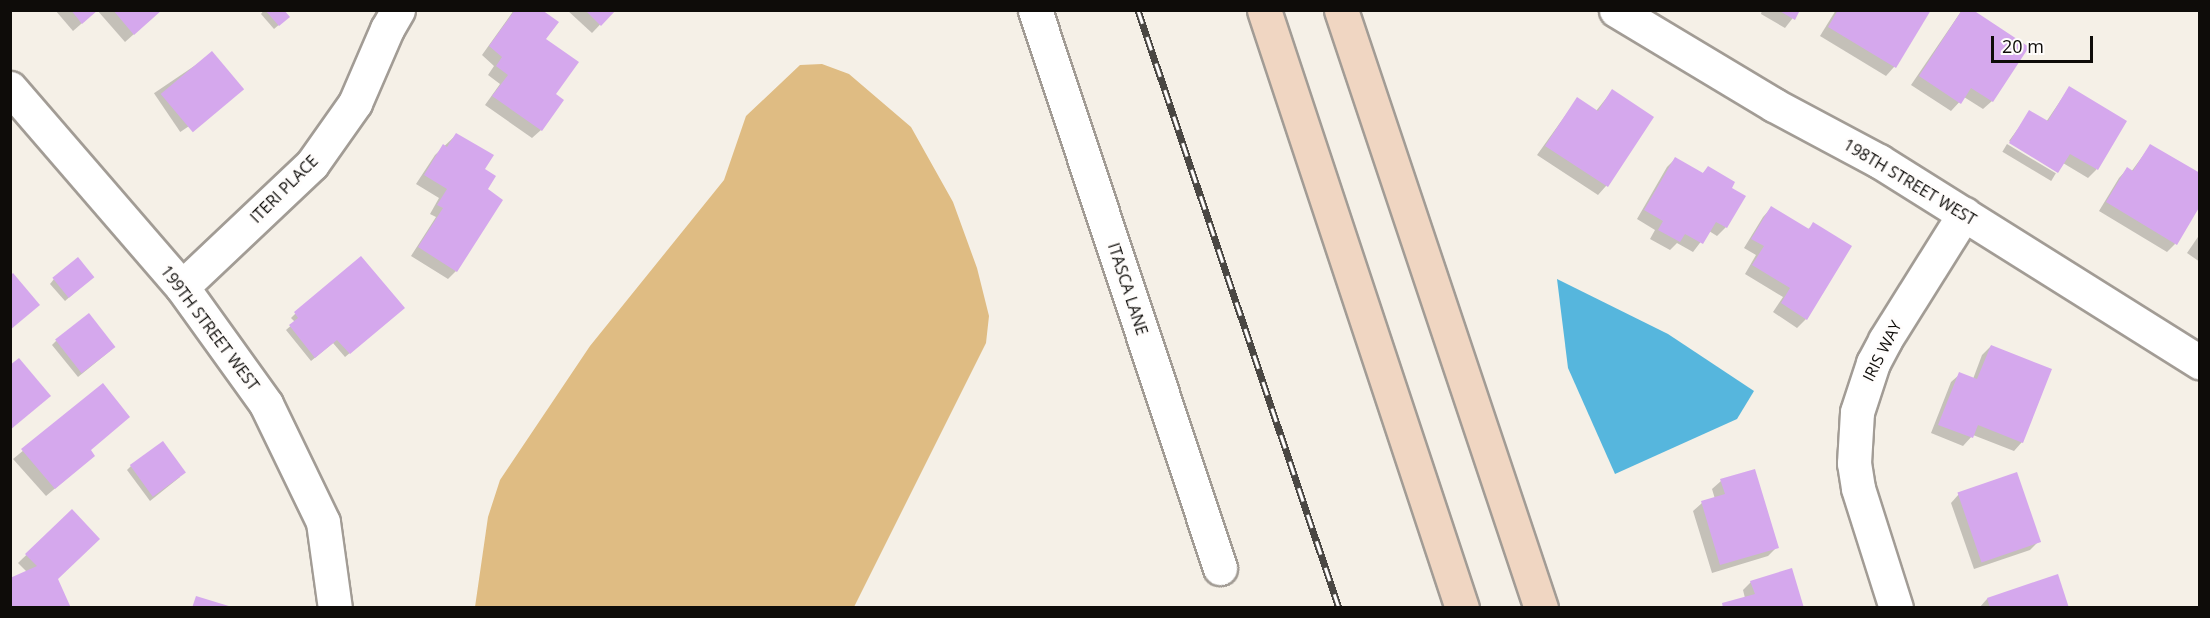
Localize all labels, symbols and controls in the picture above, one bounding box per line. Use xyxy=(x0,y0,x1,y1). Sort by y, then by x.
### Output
scale bar xyxy=(1994,24,2096,62)
text: 20 m xyxy=(2002,34,2044,58)
street label: 198TH STREET WEST xyxy=(1840,135,1980,229)
street label: ITERI PLACE xyxy=(246,151,322,227)
street label: ITASCA LANE xyxy=(1104,240,1152,338)
street label: 199TH STREET WEST xyxy=(157,262,263,394)
street label: IRIS WAY xyxy=(1859,317,1905,385)

